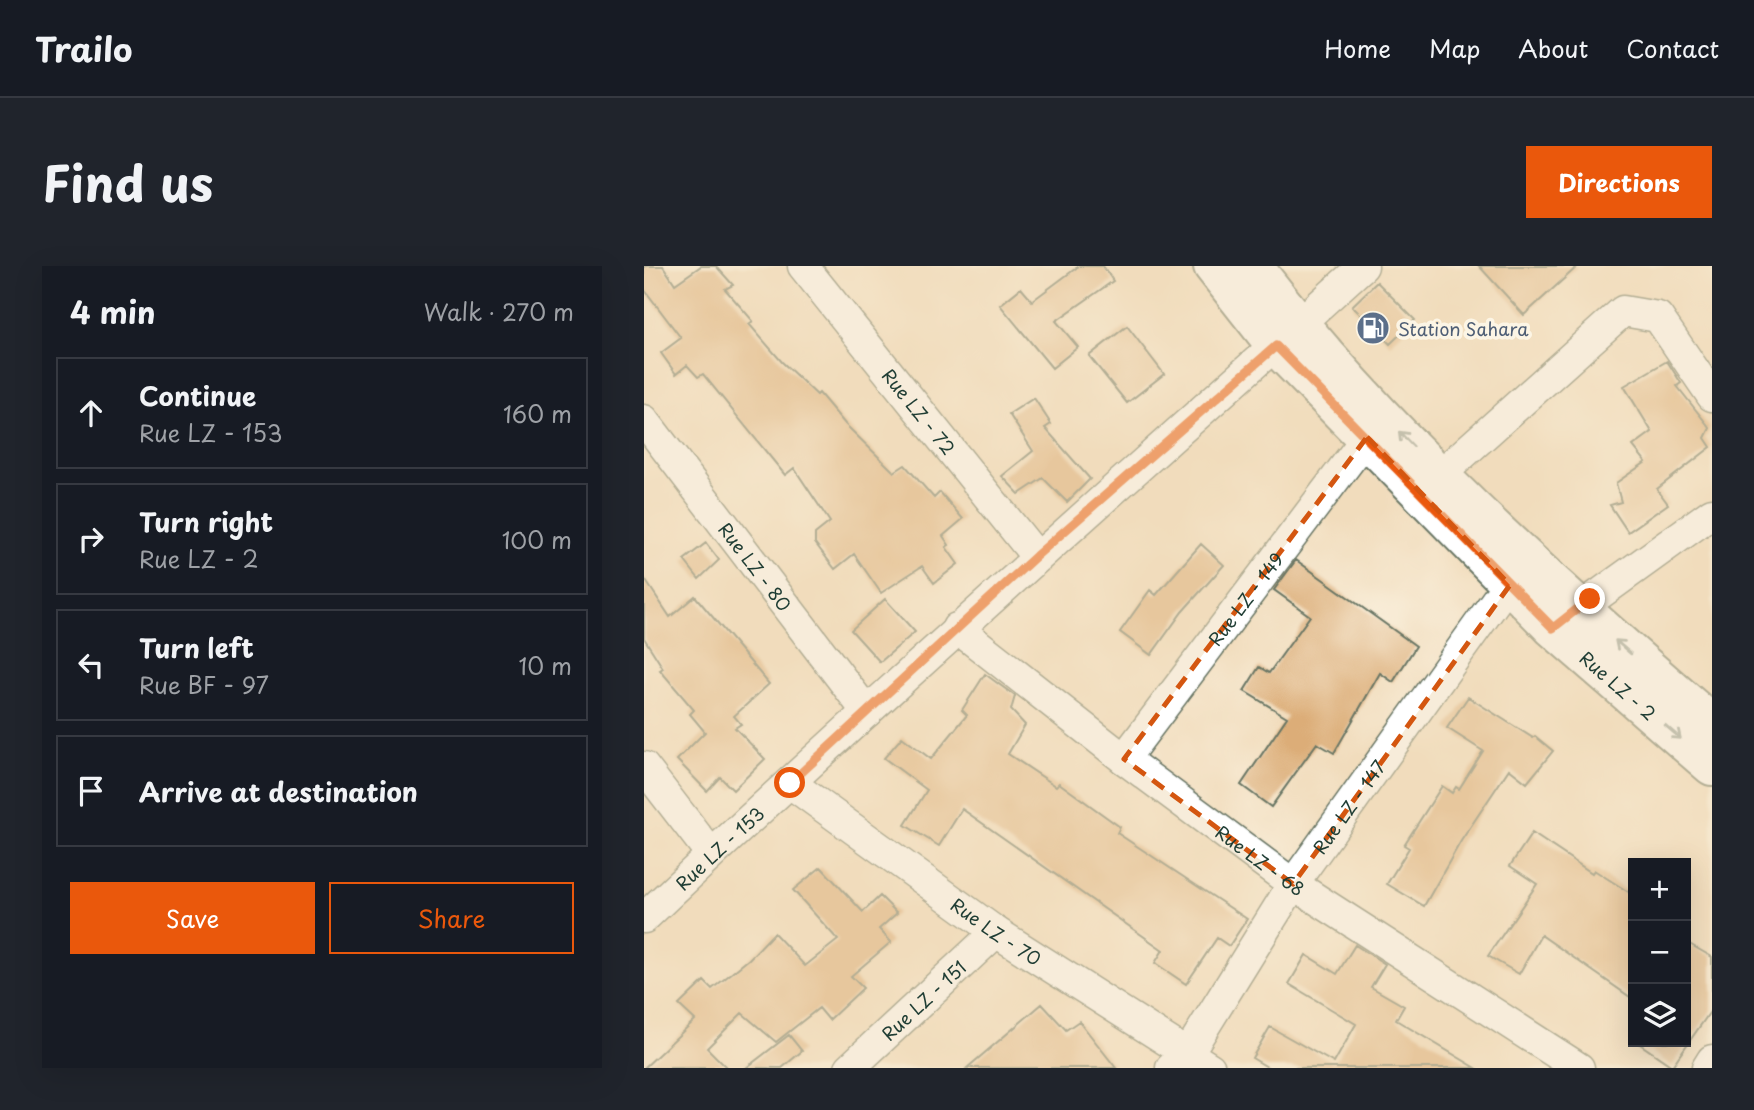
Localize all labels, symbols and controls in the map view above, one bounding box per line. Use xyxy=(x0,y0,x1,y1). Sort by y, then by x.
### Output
text: Trailo xyxy=(35,23,132,73)
text: Home xyxy=(1324,30,1391,66)
text: Map xyxy=(1429,30,1480,66)
text: About xyxy=(1518,30,1588,66)
text: Contact xyxy=(1626,30,1719,66)
text: Find us xyxy=(42,145,213,219)
button: Directions xyxy=(1526,146,1712,218)
text: 4 min xyxy=(70,289,156,334)
text: Walk · 270 m xyxy=(424,294,574,329)
fuel station icon: Station Sahara xyxy=(1354,309,1392,347)
place label: Station Sahara xyxy=(1398,315,1529,342)
street label: Rue LZ - 72 xyxy=(877,362,962,460)
text: Continue xyxy=(139,376,256,415)
icon: ahead xyxy=(72,394,110,432)
text: 160 m xyxy=(503,396,572,431)
text: Rue LZ - 153 xyxy=(139,415,282,450)
one-way arrow xyxy=(1398,430,1415,447)
text: Turn right xyxy=(139,502,273,541)
street label: Rue LZ - 80 xyxy=(713,516,798,616)
icon: right xyxy=(72,520,110,558)
text: 100 m xyxy=(502,522,572,557)
text: Rue LZ - 2 xyxy=(139,541,259,576)
street label: Rue LZ - 149 xyxy=(1201,546,1289,651)
route end xyxy=(1574,583,1605,614)
text: Turn left xyxy=(139,628,254,667)
one-way arrow xyxy=(1615,639,1633,655)
street label: Rue LZ - 2 xyxy=(1574,644,1663,726)
icon: left xyxy=(72,646,110,684)
text: 10 m xyxy=(518,648,572,683)
text: Rue BF - 97 xyxy=(139,667,269,702)
one-way arrow xyxy=(1663,724,1681,740)
street label: Rue LZ - 147 xyxy=(1306,754,1391,859)
route start xyxy=(774,767,805,798)
icon: arrive xyxy=(72,772,110,810)
text: Arrive at destination xyxy=(139,772,418,811)
street label: Rue LZ - 153 xyxy=(669,799,769,896)
street label: Rue LZ - 68 xyxy=(1210,818,1310,902)
map controls xyxy=(1628,858,1691,1047)
button: + xyxy=(1628,858,1691,921)
button: Save xyxy=(70,882,315,954)
button: Share xyxy=(329,882,574,954)
street label: Rue LZ - 70 xyxy=(946,890,1047,971)
button: − xyxy=(1628,921,1691,984)
street label: Rue LZ - 151 xyxy=(875,954,971,1046)
button: layers xyxy=(1628,984,1691,1047)

